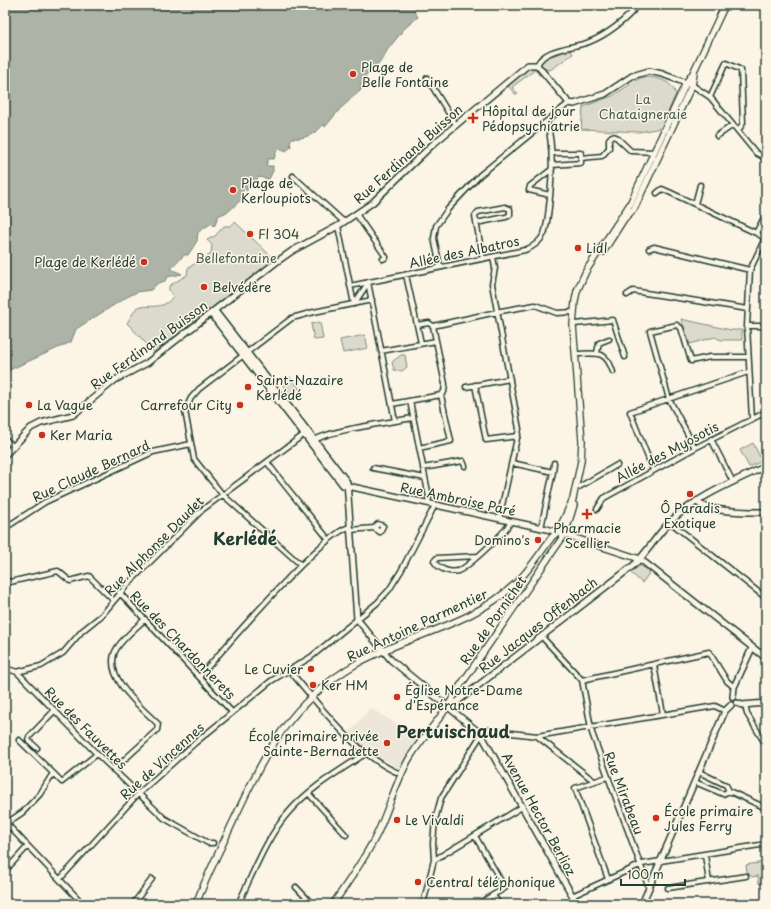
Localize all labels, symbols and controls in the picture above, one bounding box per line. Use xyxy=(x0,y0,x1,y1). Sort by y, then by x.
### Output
place label: Plage de Belle Fontaine xyxy=(361,57,449,91)
marker: Plage de Belle Fontaine xyxy=(348,69,358,79)
park label: La Chataigneraie xyxy=(599,89,687,123)
street label: Rue Ferdinand Buisson xyxy=(349,100,466,208)
place label: Hôpital de jour Pédopsychiatrie xyxy=(482,101,580,135)
marker: Hôpital de jour Pédopsychiatrie xyxy=(467,112,479,124)
place label: Plage de Kerloupiots xyxy=(241,173,311,207)
marker: Plage de Kerloupiots xyxy=(228,185,238,195)
place label: Fl 304 xyxy=(258,224,300,243)
marker: Fl 304 xyxy=(245,229,255,239)
street label: Allée des Albatros xyxy=(407,231,521,272)
place label: Lidl xyxy=(586,238,607,257)
marker: Lidl xyxy=(573,243,583,253)
park label: Bellefontaine xyxy=(195,248,277,267)
place label: Plage de Kerlédé xyxy=(34,252,136,271)
marker: Plage de Kerlédé xyxy=(139,257,149,267)
place label: Belvédère xyxy=(212,277,271,296)
marker: Belvédère xyxy=(199,282,209,292)
street label: Rue Ferdinand Buisson xyxy=(86,296,211,394)
place label: Saint-Nazaire Kerlédé xyxy=(256,370,343,404)
marker: Saint-Nazaire Kerlédé xyxy=(243,382,253,392)
place label: La Vague xyxy=(37,395,93,414)
place label: Carrefour City xyxy=(140,395,232,414)
marker: La Vague xyxy=(24,400,34,410)
marker: Carrefour City xyxy=(235,400,245,410)
street label: Allée des Myosotis xyxy=(612,416,722,487)
place label: Ker Maria xyxy=(50,425,113,444)
marker: Ker Maria xyxy=(37,430,47,440)
street label: Rue Claude Bernard xyxy=(29,435,153,506)
street label: Rue Ambroise Paré xyxy=(399,477,518,520)
marker: Ô Paradis Exotique xyxy=(685,489,695,499)
street label: Rue Alphonse Daudet xyxy=(100,492,208,600)
place label: Ô Paradis Exotique xyxy=(660,498,720,532)
marker: Pharmacie Scellier xyxy=(582,509,592,519)
place label: Pharmacie Scellier xyxy=(553,518,621,552)
district label: Kerlédé xyxy=(213,525,277,551)
place label: Domino's xyxy=(474,530,530,549)
marker: Domino's xyxy=(533,535,543,545)
street label: Rue de Pornichet xyxy=(455,571,530,668)
street label: Rue Jacques Offenbach xyxy=(474,572,601,677)
street label: Rue Antoine Parmentier xyxy=(343,584,490,666)
street label: Rue des Chardonnerets xyxy=(126,586,240,703)
place label: Le Cuvier xyxy=(244,659,303,678)
marker: Le Cuvier xyxy=(306,664,316,674)
place label: Ker HM xyxy=(321,675,368,694)
marker: Ker HM xyxy=(308,680,318,690)
place label: Église Notre-Dame d'Espérance xyxy=(405,680,523,714)
street label: Rue des Fauvettes xyxy=(41,682,132,773)
marker: Église Notre-Dame d'Espérance xyxy=(392,692,402,702)
street label: Rue de Vincennes xyxy=(115,718,208,804)
district label: Pertuischaud xyxy=(396,718,510,744)
place label: École primaire privée Sainte-Bernadette xyxy=(248,726,379,760)
marker: École primaire privée Sainte-Bernadette xyxy=(382,738,392,748)
street label: Avenue Hector Berlioz xyxy=(498,749,581,879)
street label: Rue Mirabeau xyxy=(600,749,649,837)
place label: École primaire Jules Ferry xyxy=(664,801,753,835)
place label: Le Vivaldi xyxy=(405,810,464,829)
marker: École primaire Jules Ferry xyxy=(651,813,661,823)
marker: Le Vivaldi xyxy=(392,815,402,825)
scale bar xyxy=(621,861,685,887)
text: 100 m xyxy=(627,865,664,883)
place label: Central téléphonique xyxy=(426,872,555,891)
marker: Central téléphonique xyxy=(413,877,423,887)

